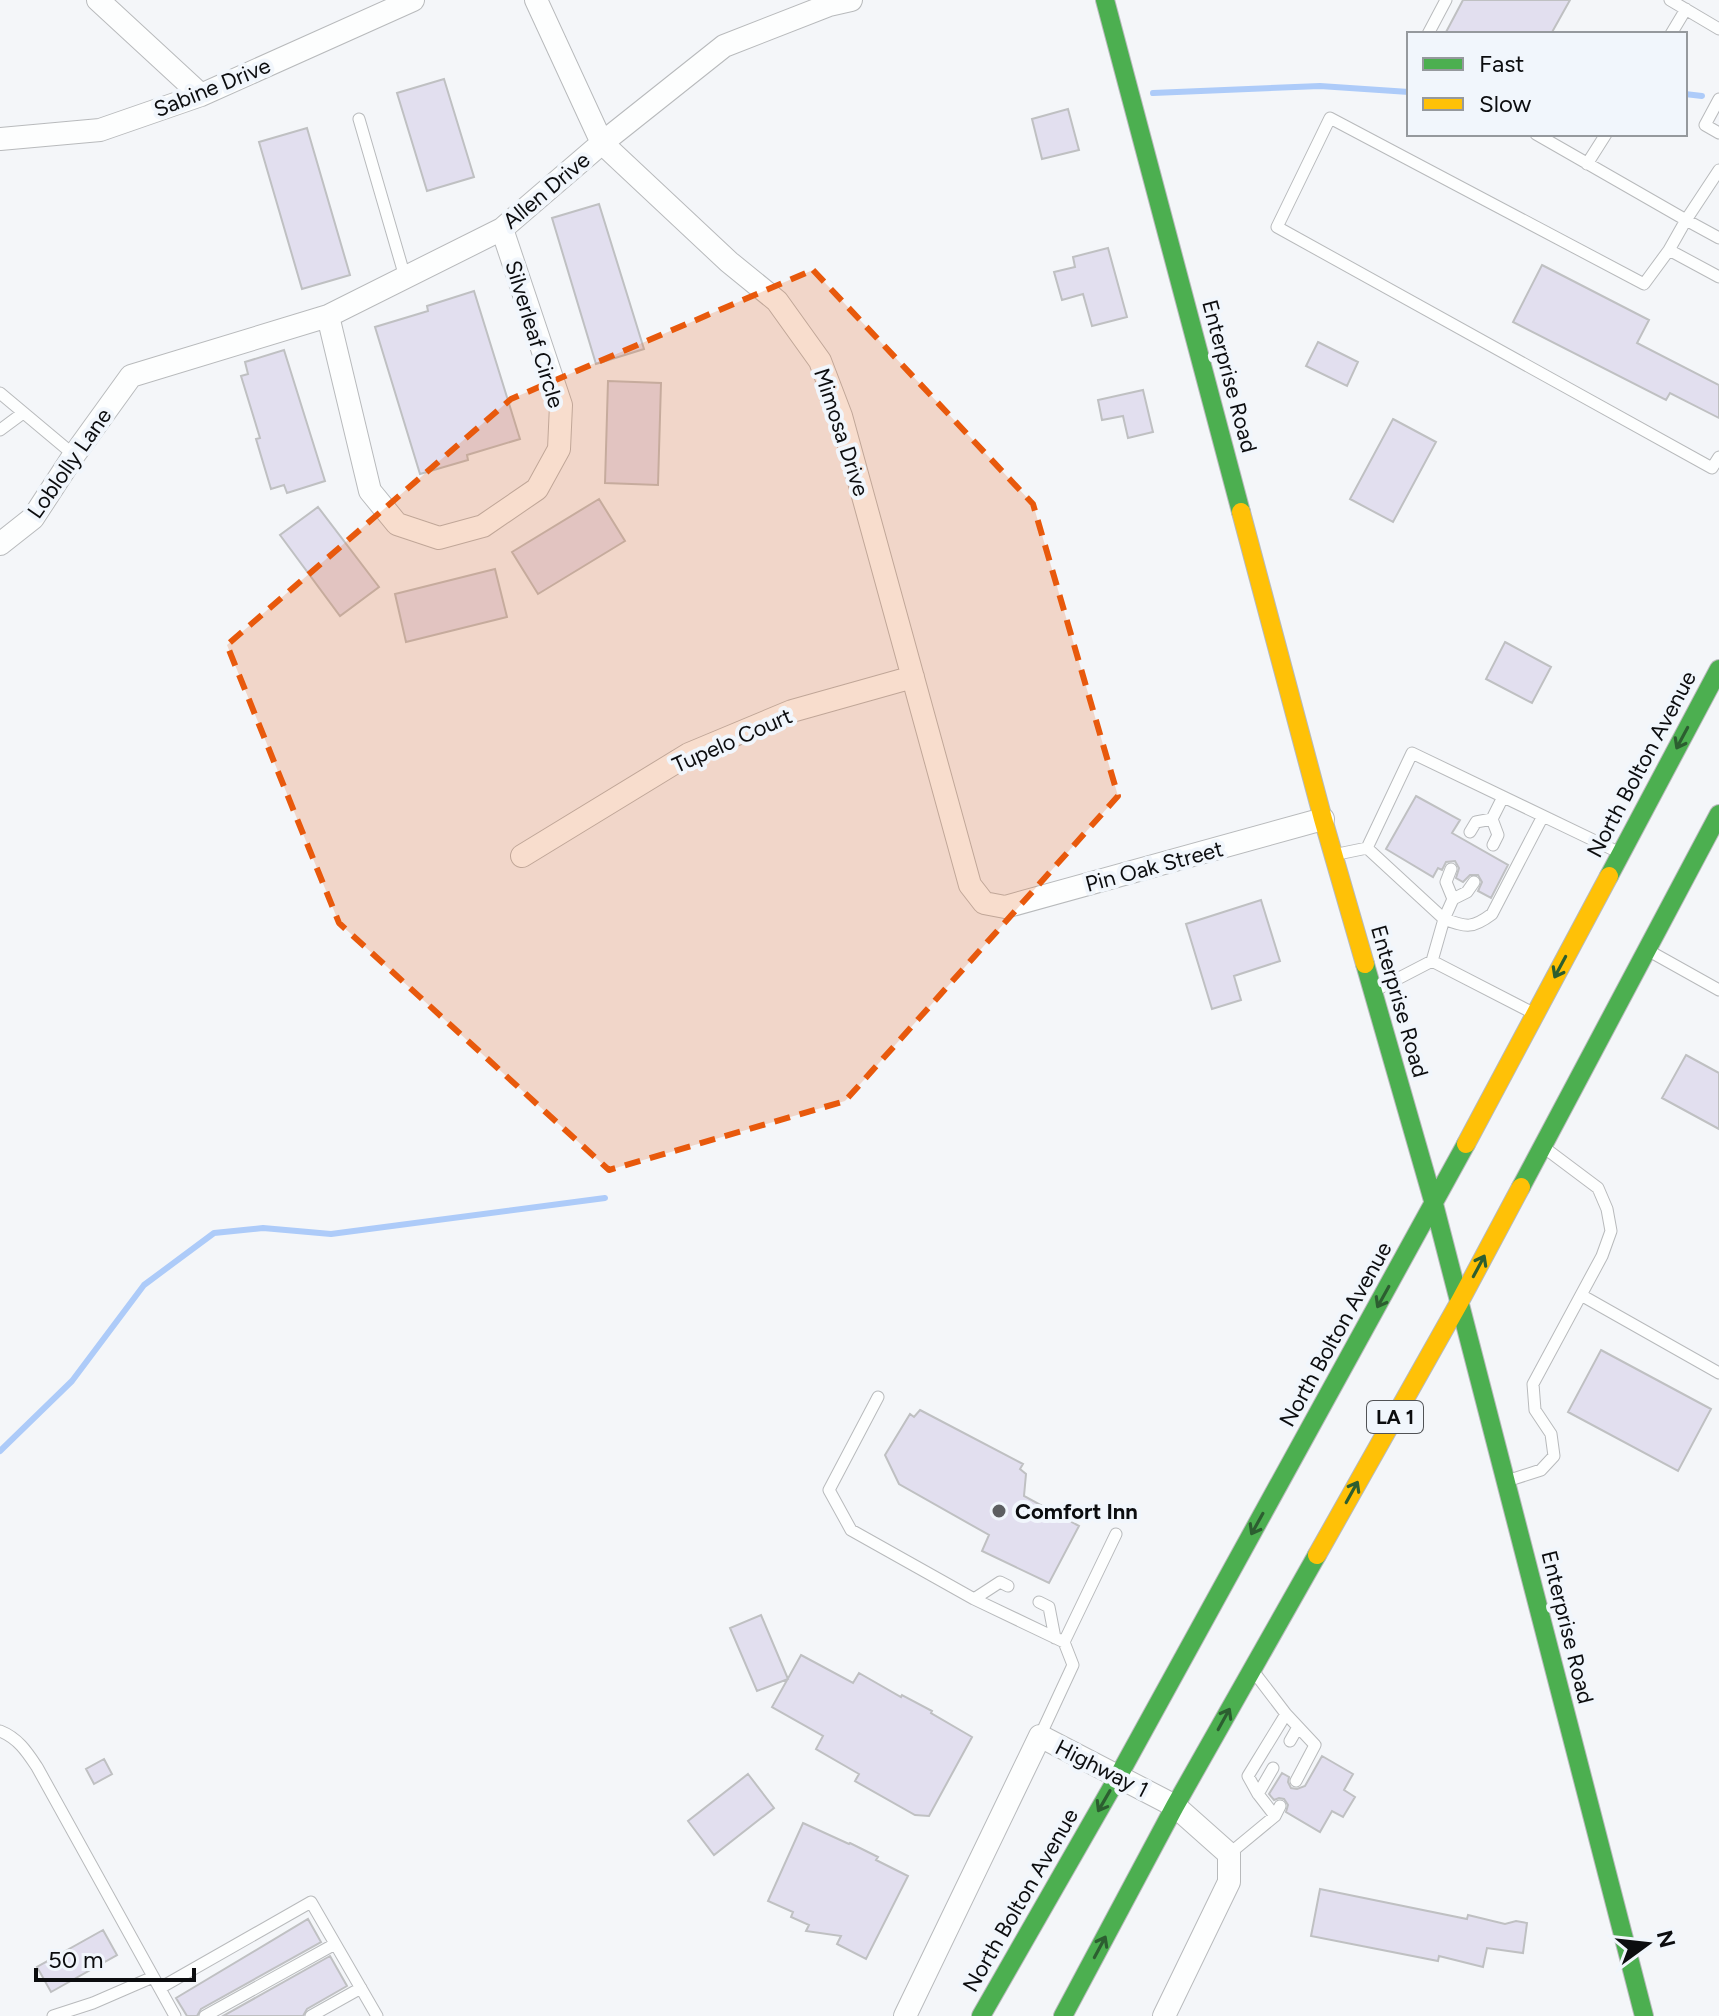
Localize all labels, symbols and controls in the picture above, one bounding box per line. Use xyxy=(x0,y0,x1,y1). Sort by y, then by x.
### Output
legend xyxy=(1407,32,1687,136)
text: Fast xyxy=(1479,49,1524,78)
street label: Sabine Drive xyxy=(150,52,274,123)
text: Slow xyxy=(1479,89,1532,118)
street label: Allen Drive xyxy=(497,146,595,235)
street label: Silverleaf Circle xyxy=(499,257,570,411)
street label: Enterprise Road xyxy=(1196,297,1263,455)
street label: Mimosa Drive xyxy=(808,365,875,500)
street label: Loblolly Lane xyxy=(22,403,117,524)
street label: North Bolton Avenue xyxy=(1581,666,1702,862)
street label: Tupelo Court xyxy=(668,702,796,779)
one-way arrow xyxy=(1674,725,1690,749)
street label: Pin Oak Street xyxy=(1082,835,1226,898)
street label: Enterprise Road xyxy=(1365,922,1434,1080)
one-way arrow xyxy=(1552,955,1567,979)
street label: North Bolton Avenue xyxy=(1273,1237,1398,1431)
one-way arrow xyxy=(1472,1254,1487,1278)
one-way arrow xyxy=(1374,1284,1390,1308)
road number: LA 1 xyxy=(1367,1401,1423,1433)
one-way arrow xyxy=(1345,1481,1360,1505)
place label: Comfort Inn xyxy=(1015,1498,1138,1525)
marker: Comfort Inn xyxy=(990,1502,1008,1520)
one-way arrow xyxy=(1249,1512,1265,1536)
street label: Enterprise Road xyxy=(1535,1548,1600,1707)
one-way arrow xyxy=(1216,1708,1232,1731)
street label: Highway 1 xyxy=(1051,1734,1153,1803)
one-way arrow xyxy=(1096,1789,1112,1812)
street label: North Bolton Avenue xyxy=(957,1804,1084,1997)
north arrow xyxy=(1607,1904,1687,1984)
text: N xyxy=(1651,1927,1681,1951)
scale bar xyxy=(36,1932,194,1982)
one-way arrow xyxy=(1092,1936,1108,1959)
text: 50 m xyxy=(48,1945,104,1974)

